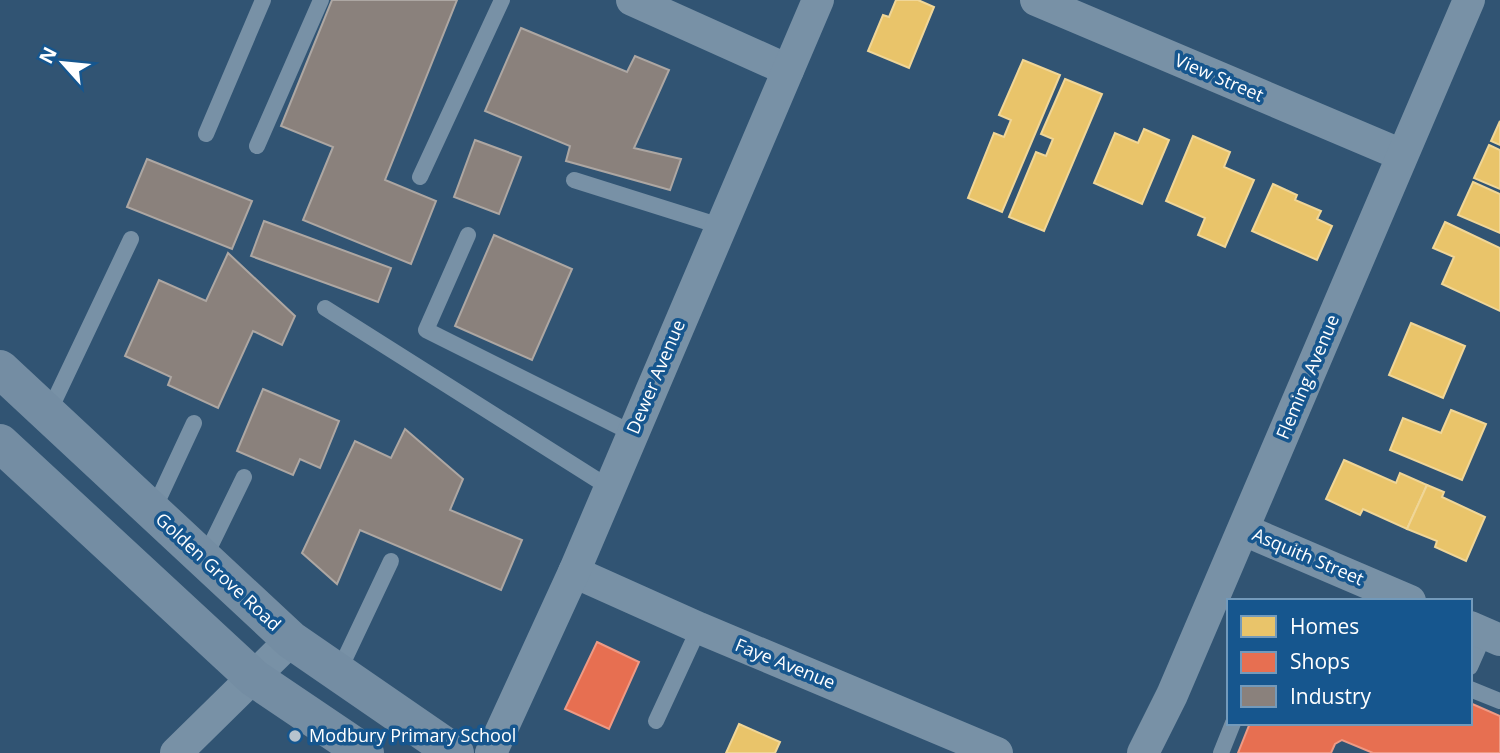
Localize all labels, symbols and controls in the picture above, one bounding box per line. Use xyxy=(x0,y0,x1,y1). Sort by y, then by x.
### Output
north arrow xyxy=(28,28,98,98)
text: N xyxy=(33,42,63,68)
street label: View Street xyxy=(1171,48,1267,107)
street label: Fleming Avenue xyxy=(1270,311,1344,443)
street label: Dewer Avenue xyxy=(620,316,690,437)
street label: Golden Grove Road xyxy=(151,507,287,636)
street label: Asquith Street xyxy=(1249,522,1368,590)
legend xyxy=(1227,599,1472,725)
text: Homes xyxy=(1290,612,1359,640)
street label: Faye Avenue xyxy=(732,632,839,694)
text: Shops xyxy=(1290,647,1350,675)
text: Industry xyxy=(1290,682,1372,710)
place label: Modbury Primary School xyxy=(309,723,516,747)
marker: Modbury Primary School xyxy=(287,728,303,744)

